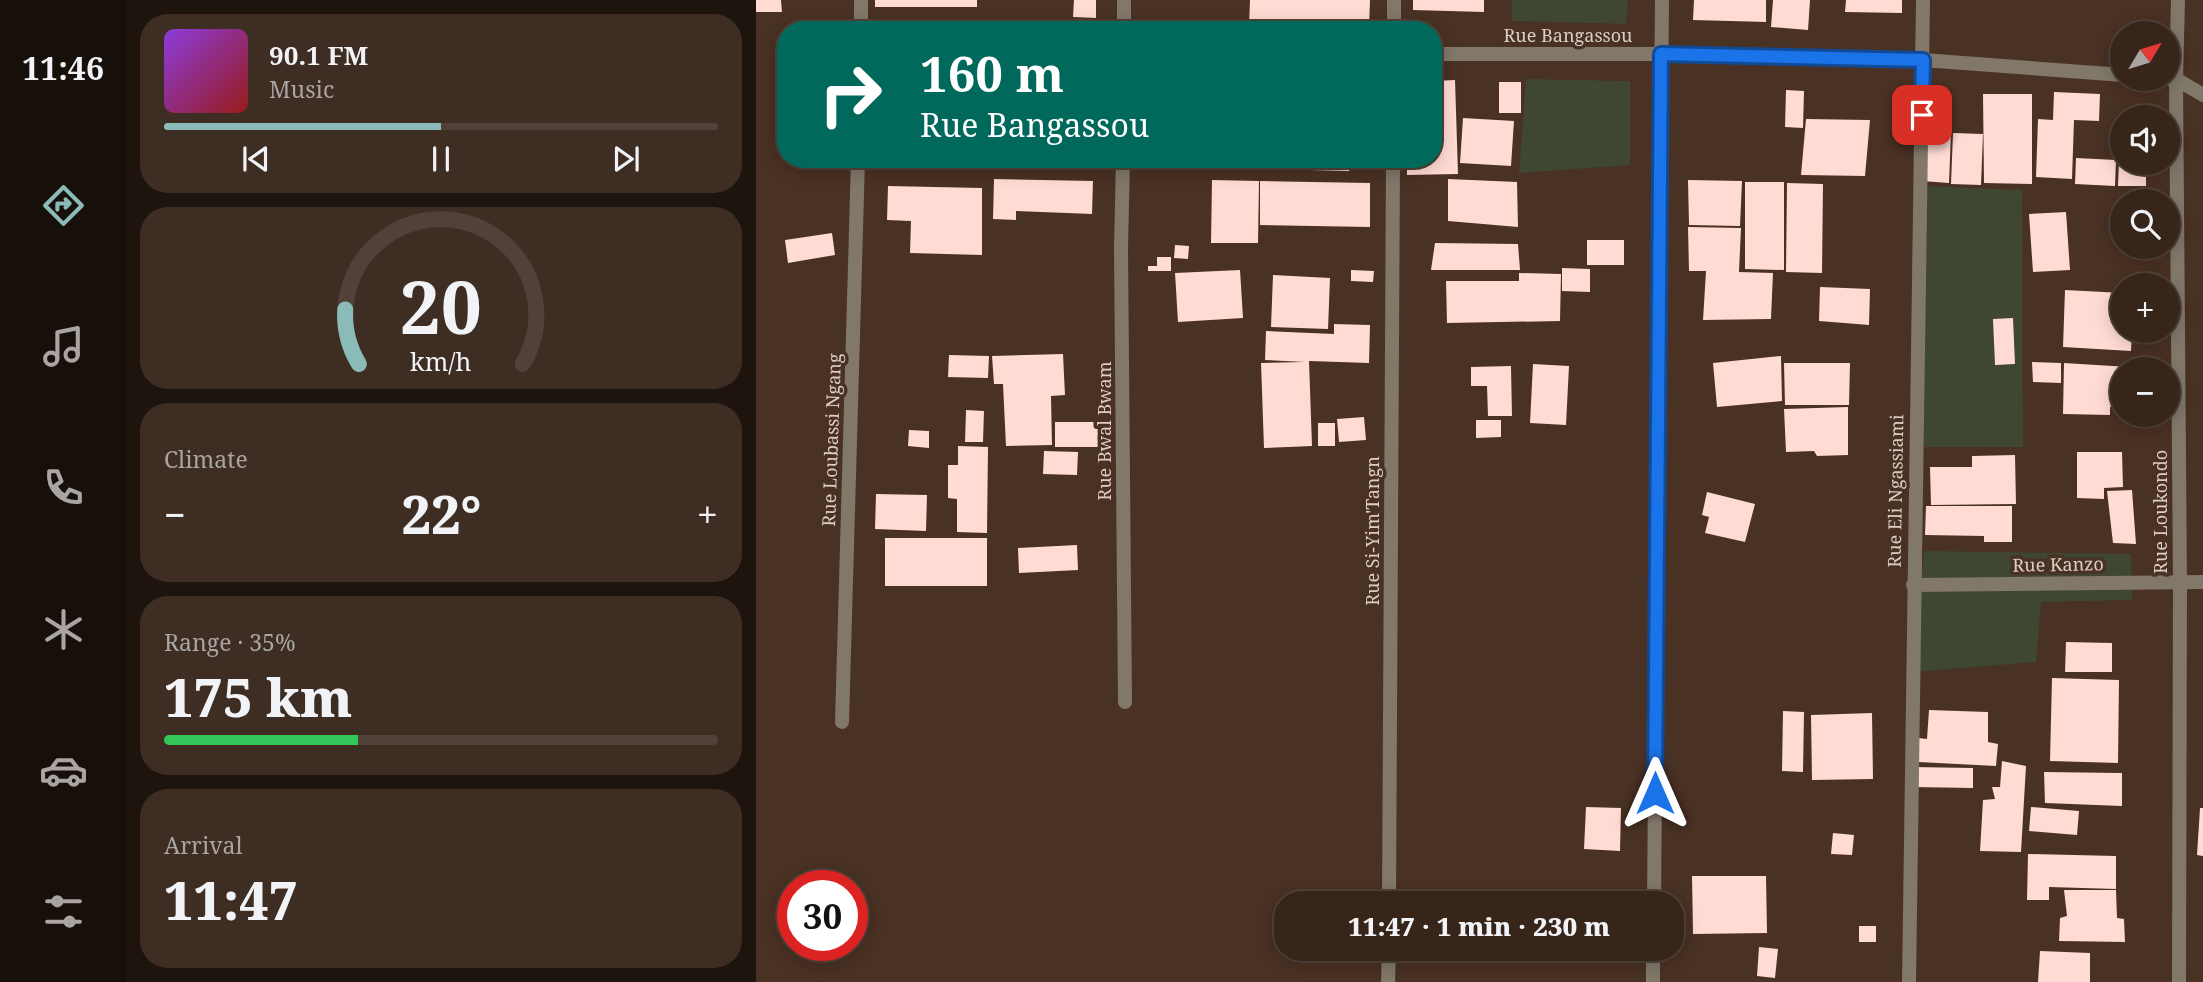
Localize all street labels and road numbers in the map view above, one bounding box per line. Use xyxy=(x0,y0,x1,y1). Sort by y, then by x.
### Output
street label: Rue Bangassou xyxy=(1504,23,1633,47)
street label: Rue Loubassi Ngang xyxy=(816,353,846,527)
street label: Rue Bwal Bwam xyxy=(1092,361,1116,501)
street label: Rue Eli Ngassiami xyxy=(1882,414,1908,568)
street label: Rue Loukondo xyxy=(2148,450,2172,574)
street label: Rue Si-Yim'Tangn xyxy=(1360,456,1384,606)
street label: Rue Kanzo xyxy=(2012,551,2104,577)

